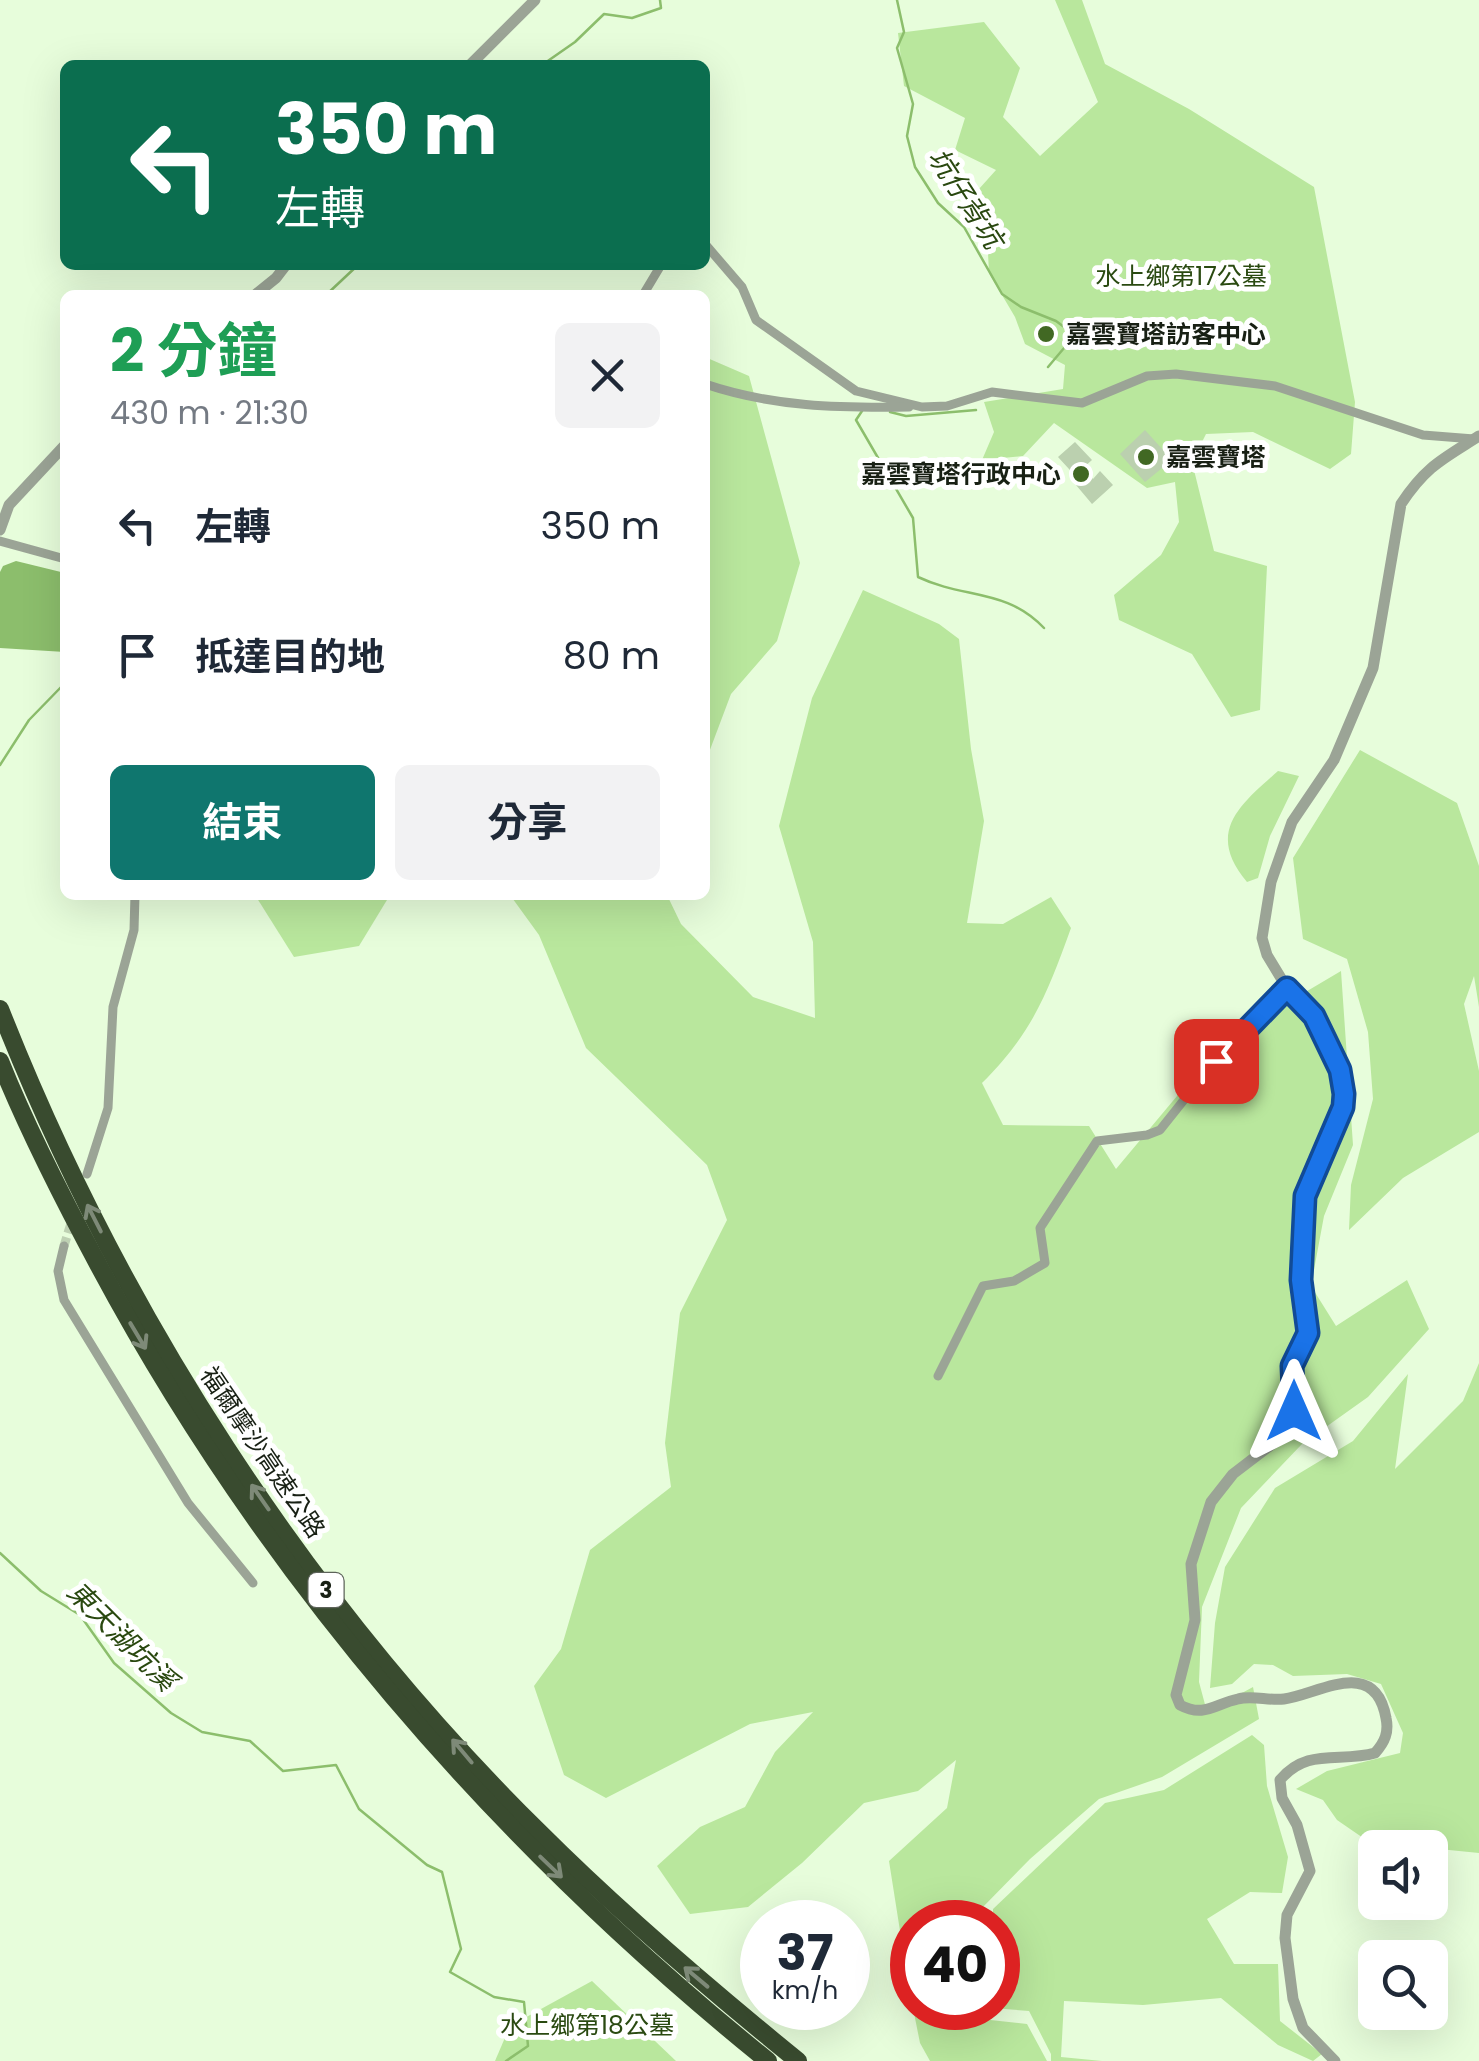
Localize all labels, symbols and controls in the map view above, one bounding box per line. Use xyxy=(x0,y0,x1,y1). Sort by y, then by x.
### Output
text: 350 m xyxy=(275,80,497,179)
icon: left xyxy=(110,100,240,230)
water label: 坑仔背坑 xyxy=(919,141,1015,259)
text: 左轉 xyxy=(275,177,365,240)
park label: 水上鄉第17公墓 xyxy=(1095,259,1267,294)
text: 2 分鐘 xyxy=(110,309,277,393)
place label: 嘉雲寶塔訪客中心 xyxy=(1066,317,1266,352)
button: close xyxy=(555,323,660,428)
marker: 嘉雲寶塔訪客中心 xyxy=(1035,323,1057,345)
text: 430 m · 21:30 xyxy=(110,390,309,435)
place label: 嘉雲寶塔 xyxy=(1166,440,1266,475)
marker: 嘉雲寶塔 xyxy=(1135,446,1157,468)
place label: 嘉雲寶塔行政中心 xyxy=(861,457,1061,492)
marker: 嘉雲寶塔行政中心 xyxy=(1070,463,1092,485)
icon: left xyxy=(110,498,165,553)
text: 350 m xyxy=(541,499,660,552)
text: 左轉 xyxy=(195,500,271,553)
icon: arrive xyxy=(110,628,165,683)
text: 80 m xyxy=(563,629,660,682)
text: 抵達目的地 xyxy=(195,630,385,683)
button: 結束 xyxy=(110,765,375,880)
button: 分享 xyxy=(395,765,660,880)
pin xyxy=(1174,1019,1259,1104)
icon: arrive xyxy=(1189,1034,1244,1089)
one-way arrow xyxy=(84,1204,103,1233)
one-way arrow xyxy=(128,1321,148,1350)
position arrow xyxy=(1242,1359,1346,1463)
street label: 福爾摩沙高速公路 xyxy=(192,1360,333,1545)
one-way arrow xyxy=(250,1484,271,1511)
water label: 東天湖坑溪 xyxy=(58,1573,188,1702)
road number: 3 xyxy=(308,1573,344,1607)
one-way arrow xyxy=(451,1739,474,1764)
map controls xyxy=(1358,1830,1448,2030)
button: sound xyxy=(1358,1830,1448,1920)
one-way arrow xyxy=(538,1855,562,1879)
speed limit sign: 40 xyxy=(890,1900,1020,2030)
text: 37 xyxy=(777,1917,834,1988)
button: search xyxy=(1358,1940,1448,2030)
one-way arrow xyxy=(683,1966,709,1988)
text: km/h xyxy=(772,1973,838,2008)
park label: 水上鄉第18公墓 xyxy=(500,2008,674,2043)

